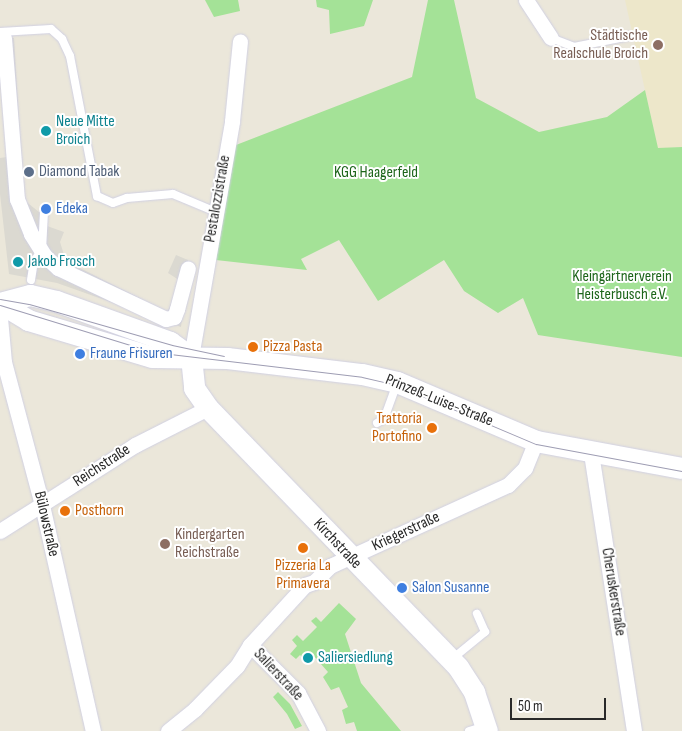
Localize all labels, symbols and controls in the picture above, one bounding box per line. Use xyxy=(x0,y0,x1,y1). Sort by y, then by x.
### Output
place label: Städtische Realschule Broich xyxy=(553,26,648,64)
marker: Städtische Realschule Broich xyxy=(652,39,664,51)
place label: Neue Mitte Broich xyxy=(56,112,115,150)
marker: Neue Mitte Broich xyxy=(40,125,52,137)
street label: Pestalozzistraße xyxy=(201,154,235,244)
place label: Diamond Tabak xyxy=(39,162,119,182)
park label: KGG Haagerfeld xyxy=(334,163,418,183)
marker: Diamond Tabak xyxy=(23,166,35,178)
place label: Edeka xyxy=(56,199,88,219)
marker: Edeka xyxy=(40,203,52,215)
place label: Jakob Frosch xyxy=(28,252,95,272)
marker: Jakob Frosch xyxy=(12,256,24,268)
park label: Kleingärtnerverein Heisterbusch e.V. xyxy=(572,267,672,305)
place label: Pizza Pasta xyxy=(263,337,322,357)
marker: Pizza Pasta xyxy=(247,341,259,353)
place label: Fraune Frisuren xyxy=(90,344,173,364)
marker: Fraune Frisuren xyxy=(74,348,86,360)
street label: Prinzeß-Luise-Straße xyxy=(382,371,496,431)
place label: Trattoria Portofino xyxy=(372,409,422,447)
marker: Trattoria Portofino xyxy=(426,422,438,434)
street label: Reichstraße xyxy=(70,440,134,492)
street label: Bülowstraße xyxy=(29,489,63,559)
place label: Posthorn xyxy=(75,501,124,521)
marker: Posthorn xyxy=(59,505,71,517)
street label: Kriegerstraße xyxy=(369,508,443,556)
street label: Kirchstraße xyxy=(309,515,365,573)
place label: Kindergarten Reichstraße xyxy=(175,525,245,563)
marker: Kindergarten Reichstraße xyxy=(159,538,171,550)
marker: Pizzeria La Primavera xyxy=(297,542,309,554)
street label: Cheruskerstraße xyxy=(597,547,629,637)
place label: Pizzeria La Primavera xyxy=(275,556,331,594)
place label: Salon Susanne xyxy=(412,578,490,598)
marker: Salon Susanne xyxy=(396,582,408,594)
street label: Salierstraße xyxy=(249,645,307,705)
place label: Saliersiedlung xyxy=(318,648,393,668)
marker: Saliersiedlung xyxy=(302,652,314,664)
scale bar xyxy=(512,688,608,720)
text: 50 m xyxy=(518,697,543,716)

